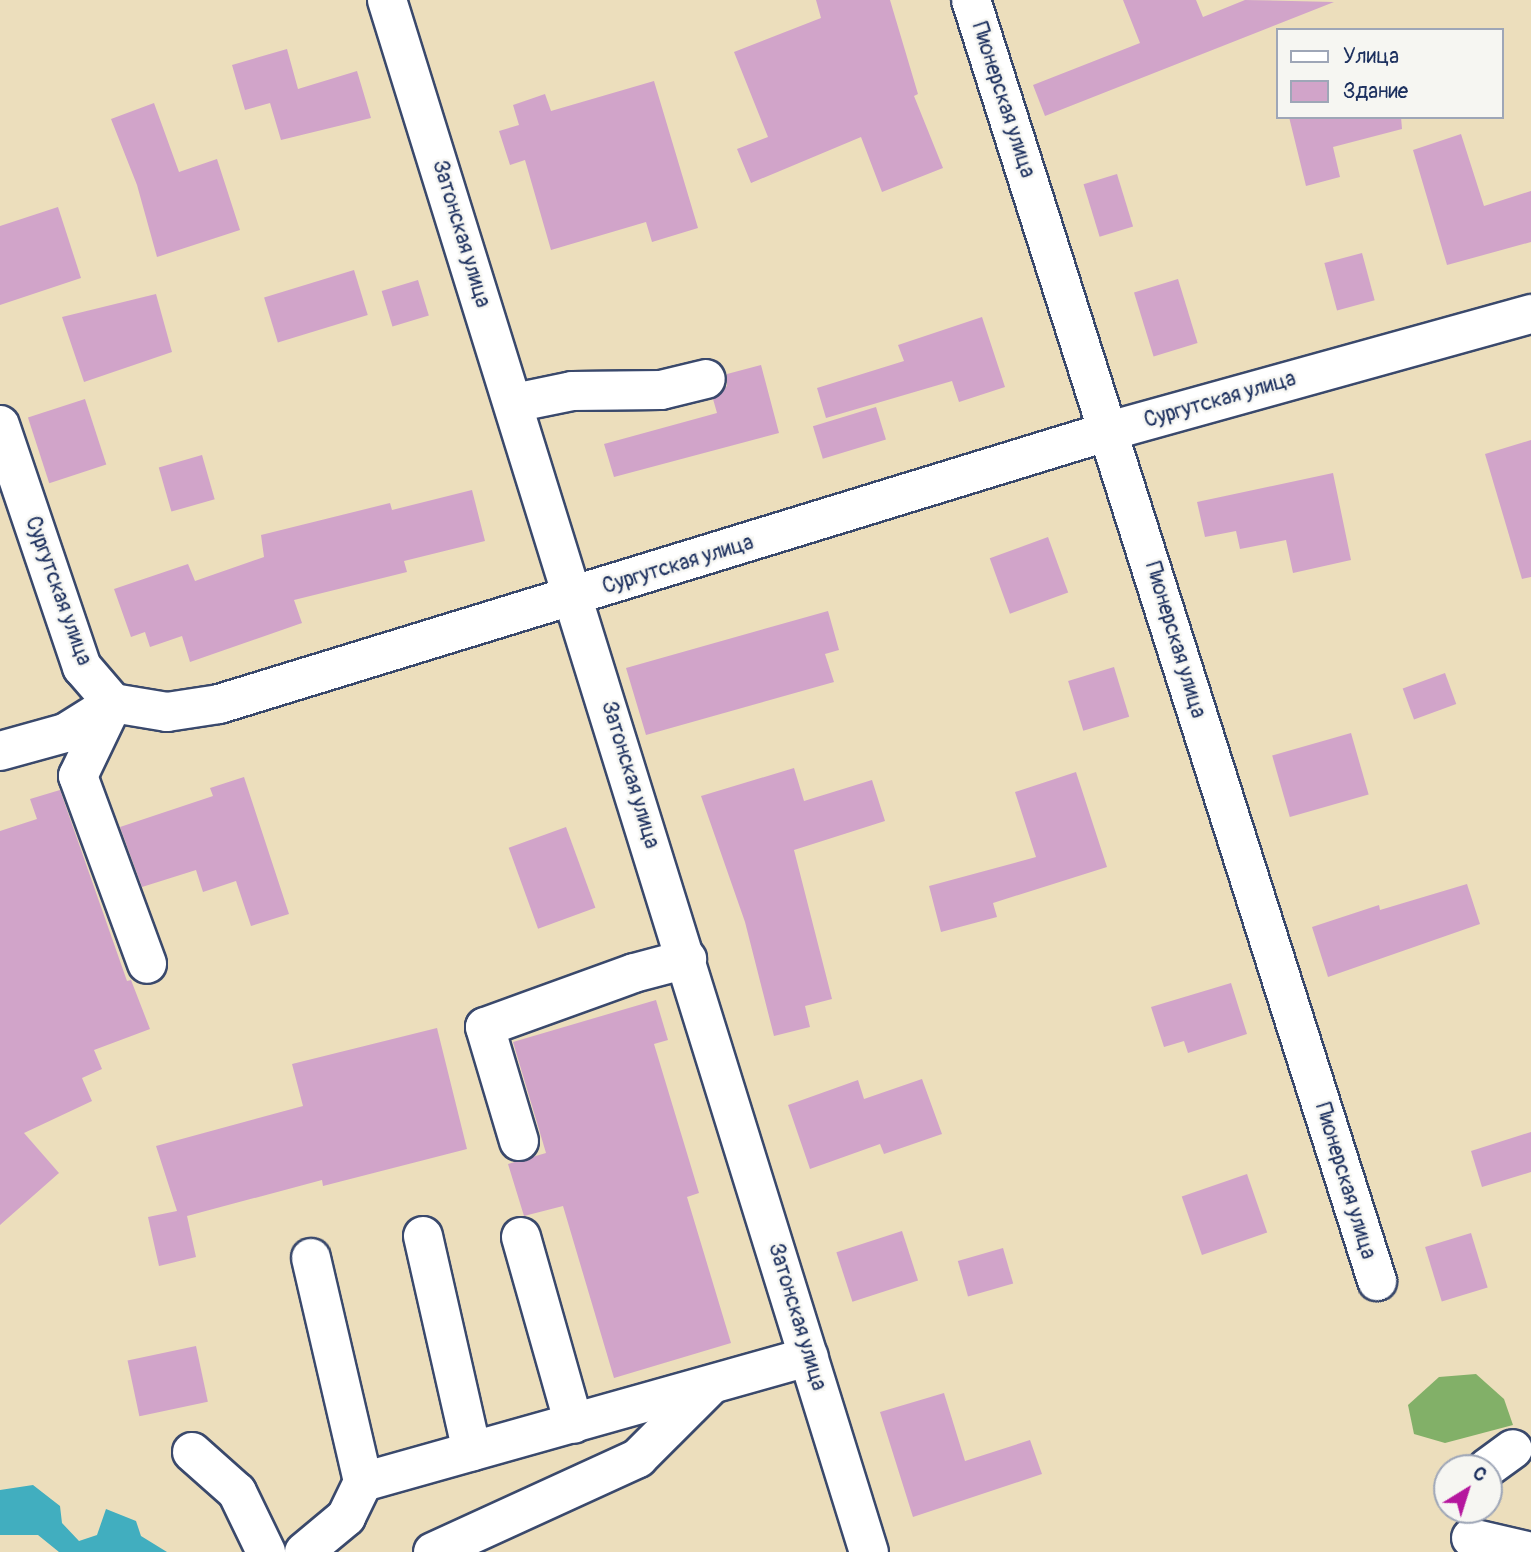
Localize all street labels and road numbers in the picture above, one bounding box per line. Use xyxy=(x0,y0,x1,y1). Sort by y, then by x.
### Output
street label: Пионерская улица xyxy=(966,19,1040,181)
street label: Затонская улица xyxy=(427,157,495,311)
street label: Сургутская улица xyxy=(1141,366,1299,434)
street label: Сургутская улица xyxy=(19,513,97,669)
street label: Сургутская улица xyxy=(599,530,757,600)
street label: Пионерская улица xyxy=(1139,559,1211,721)
street label: Затонская улица xyxy=(596,698,664,852)
street label: Пионерская улица xyxy=(1309,1100,1381,1262)
street label: Затонская улица xyxy=(763,1240,831,1394)

